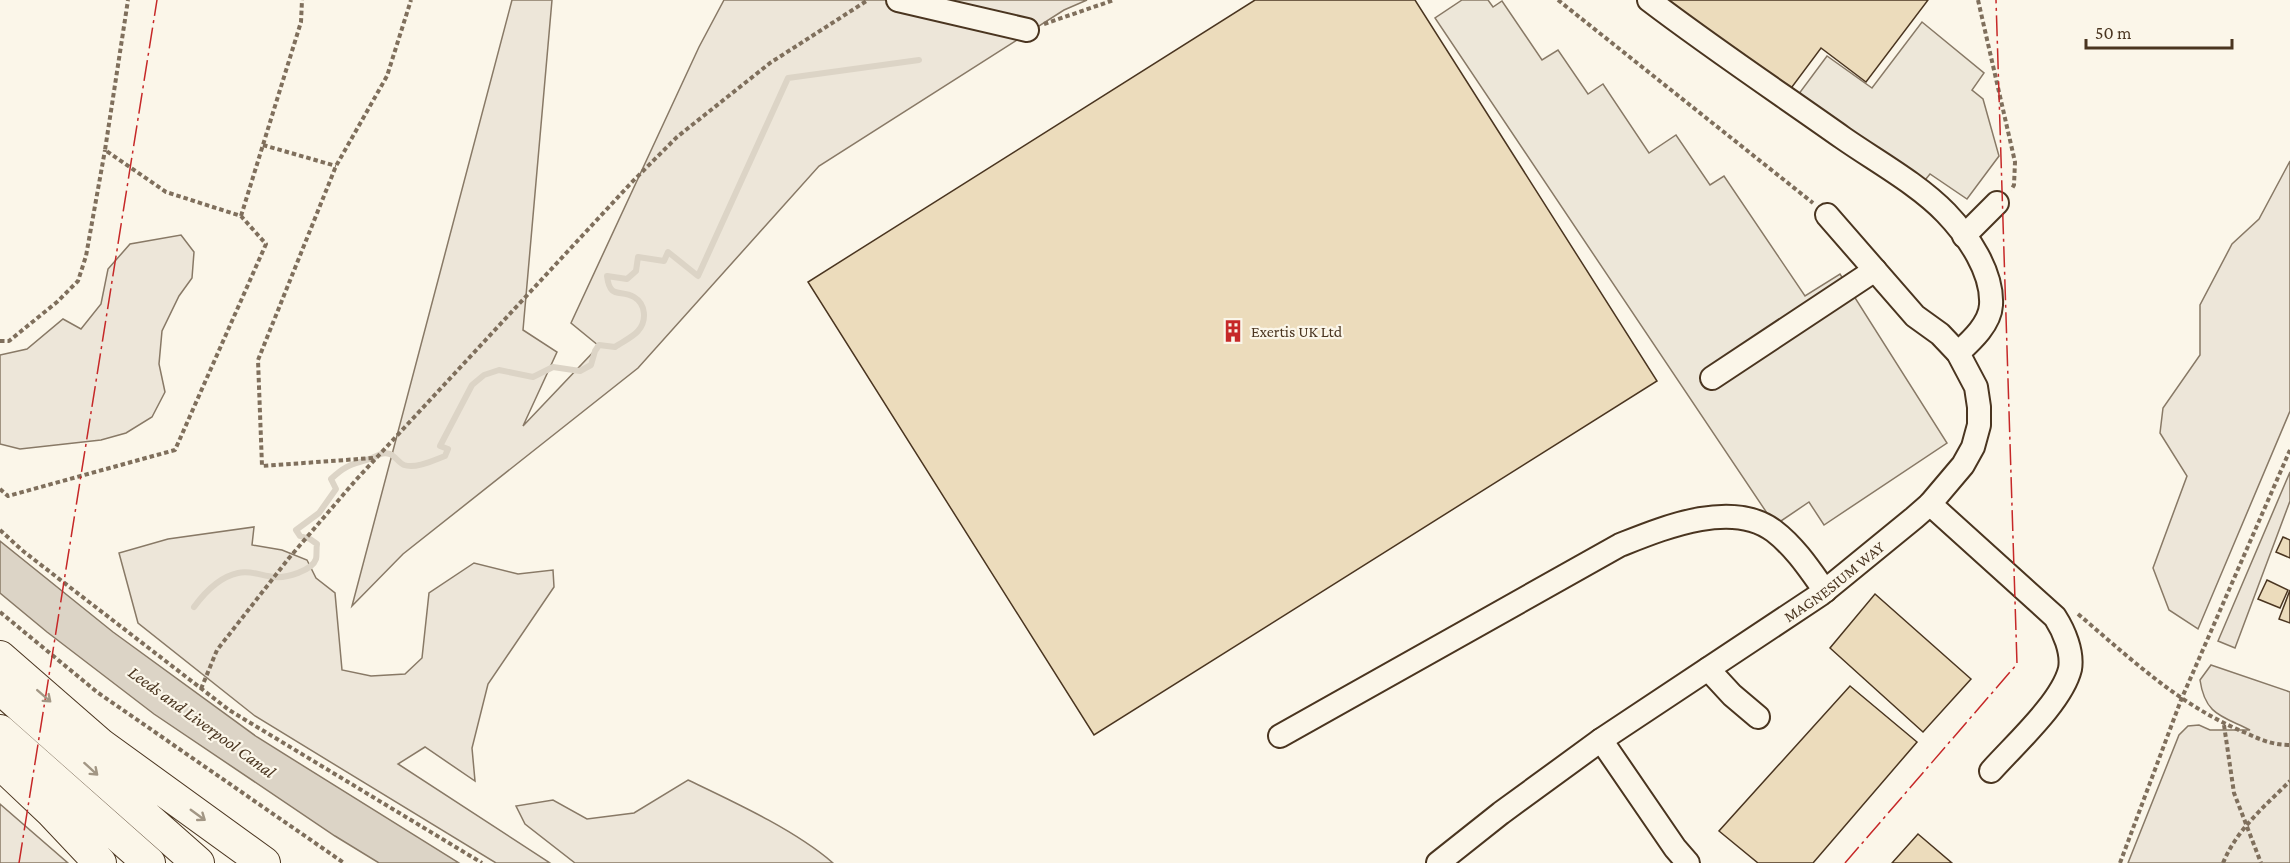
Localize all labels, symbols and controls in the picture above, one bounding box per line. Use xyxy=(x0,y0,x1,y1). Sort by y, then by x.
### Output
scale bar xyxy=(2086,12,2232,50)
text: 50 m xyxy=(2095,23,2132,43)
building icon: Exertis UK Ltd xyxy=(1220,318,1246,344)
place label: Exertis UK Ltd xyxy=(1251,323,1343,340)
street label: MAGNESIUM WAY xyxy=(1781,538,1888,625)
water label: Leeds and Liverpool Canal xyxy=(125,662,280,782)
one-way arrow xyxy=(36,689,51,703)
one-way arrow xyxy=(83,762,99,775)
one-way arrow xyxy=(189,809,205,821)

